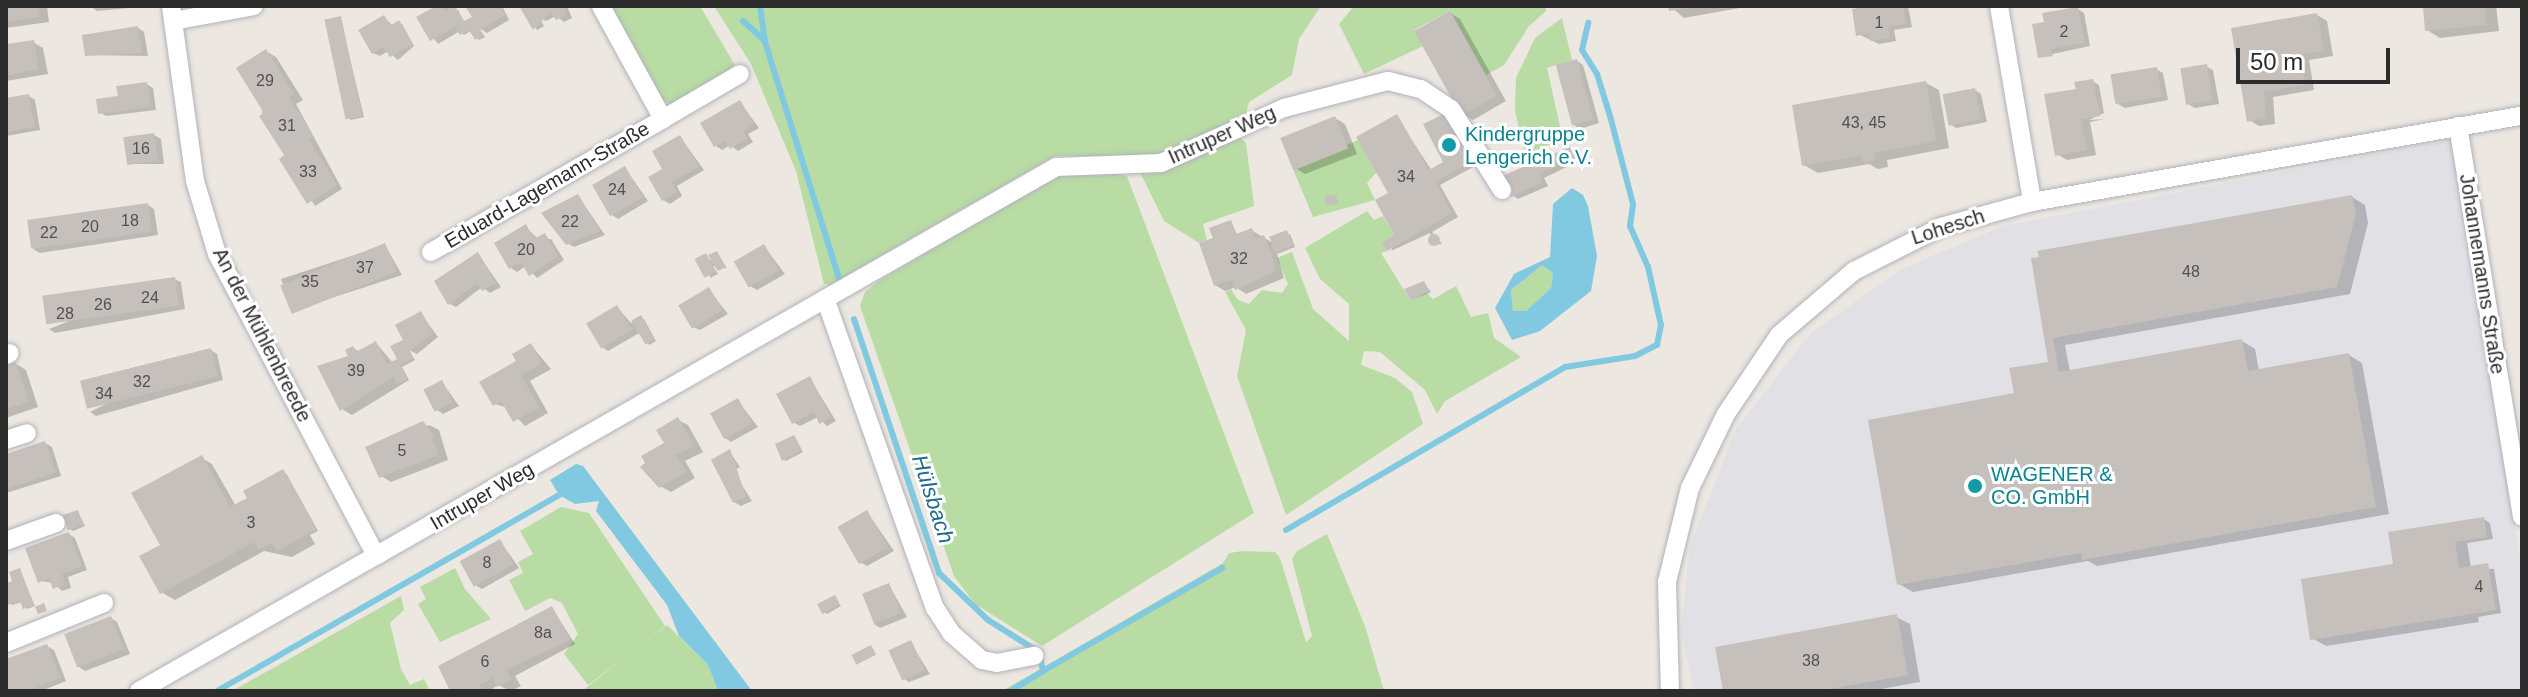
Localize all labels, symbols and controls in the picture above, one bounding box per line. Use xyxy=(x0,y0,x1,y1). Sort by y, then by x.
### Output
house number: 1 xyxy=(1875,13,1883,33)
house number: 2 xyxy=(2060,22,2068,42)
scale bar xyxy=(2240,32,2394,82)
text: 50 m xyxy=(2250,48,2303,75)
house number: 29 xyxy=(256,71,274,91)
street label: Intruper Weg xyxy=(1164,101,1280,169)
house number: 43, 45 xyxy=(1842,113,1886,133)
house number: 31 xyxy=(278,116,296,136)
street label: Eduard-Lagemann-Straße xyxy=(440,117,654,253)
place label: Kindergruppe Lengerich e.V. xyxy=(1465,122,1592,169)
marker: Kindergruppe Lengerich e.V. xyxy=(1440,136,1458,154)
house number: 16 xyxy=(132,139,150,159)
house number: 33 xyxy=(299,162,317,182)
house number: 34 xyxy=(1397,167,1415,187)
street label: Johannemanns Straße xyxy=(2454,172,2510,376)
house number: 24 xyxy=(608,180,626,200)
street label: Lohesch xyxy=(1908,204,1988,250)
house number: 18 xyxy=(121,211,139,231)
house number: 22 xyxy=(561,212,579,232)
house number: 20 xyxy=(81,217,99,237)
house number: 22 xyxy=(40,223,58,243)
house number: 20 xyxy=(517,240,535,260)
street label: An der Mühlenbreede xyxy=(208,244,316,426)
house number: 32 xyxy=(1230,249,1248,269)
house number: 37 xyxy=(356,258,374,278)
house number: 48 xyxy=(2182,262,2200,282)
house number: 35 xyxy=(301,272,319,292)
house number: 24 xyxy=(141,288,159,308)
house number: 26 xyxy=(94,295,112,315)
house number: 28 xyxy=(56,304,74,324)
house number: 39 xyxy=(347,361,365,381)
house number: 32 xyxy=(133,372,151,392)
house number: 34 xyxy=(95,384,113,404)
house number: 5 xyxy=(398,441,406,461)
water label: Hülsbach xyxy=(906,451,960,547)
street label: Intruper Weg xyxy=(426,457,538,535)
place label: WAGENER & CO. GmbH xyxy=(1991,462,2112,509)
marker: WAGENER & CO. GmbH xyxy=(1966,477,1984,495)
house number: 3 xyxy=(247,513,255,533)
house number: 8 xyxy=(483,553,491,573)
house number: 4 xyxy=(2475,577,2483,597)
house number: 8a xyxy=(534,623,552,643)
house number: 38 xyxy=(1802,651,1820,671)
house number: 6 xyxy=(481,652,489,672)

